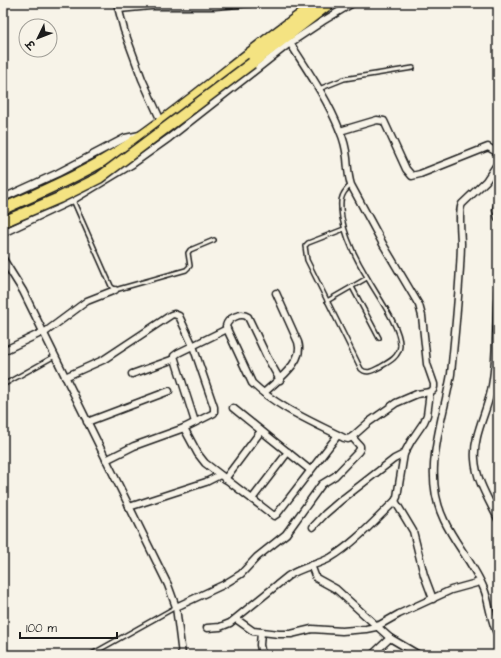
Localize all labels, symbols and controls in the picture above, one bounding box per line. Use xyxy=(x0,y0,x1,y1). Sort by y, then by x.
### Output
north arrow xyxy=(18,18,58,58)
text: उ xyxy=(22,35,40,53)
scale bar xyxy=(20,614,117,640)
text: 100 m xyxy=(26,620,57,637)

